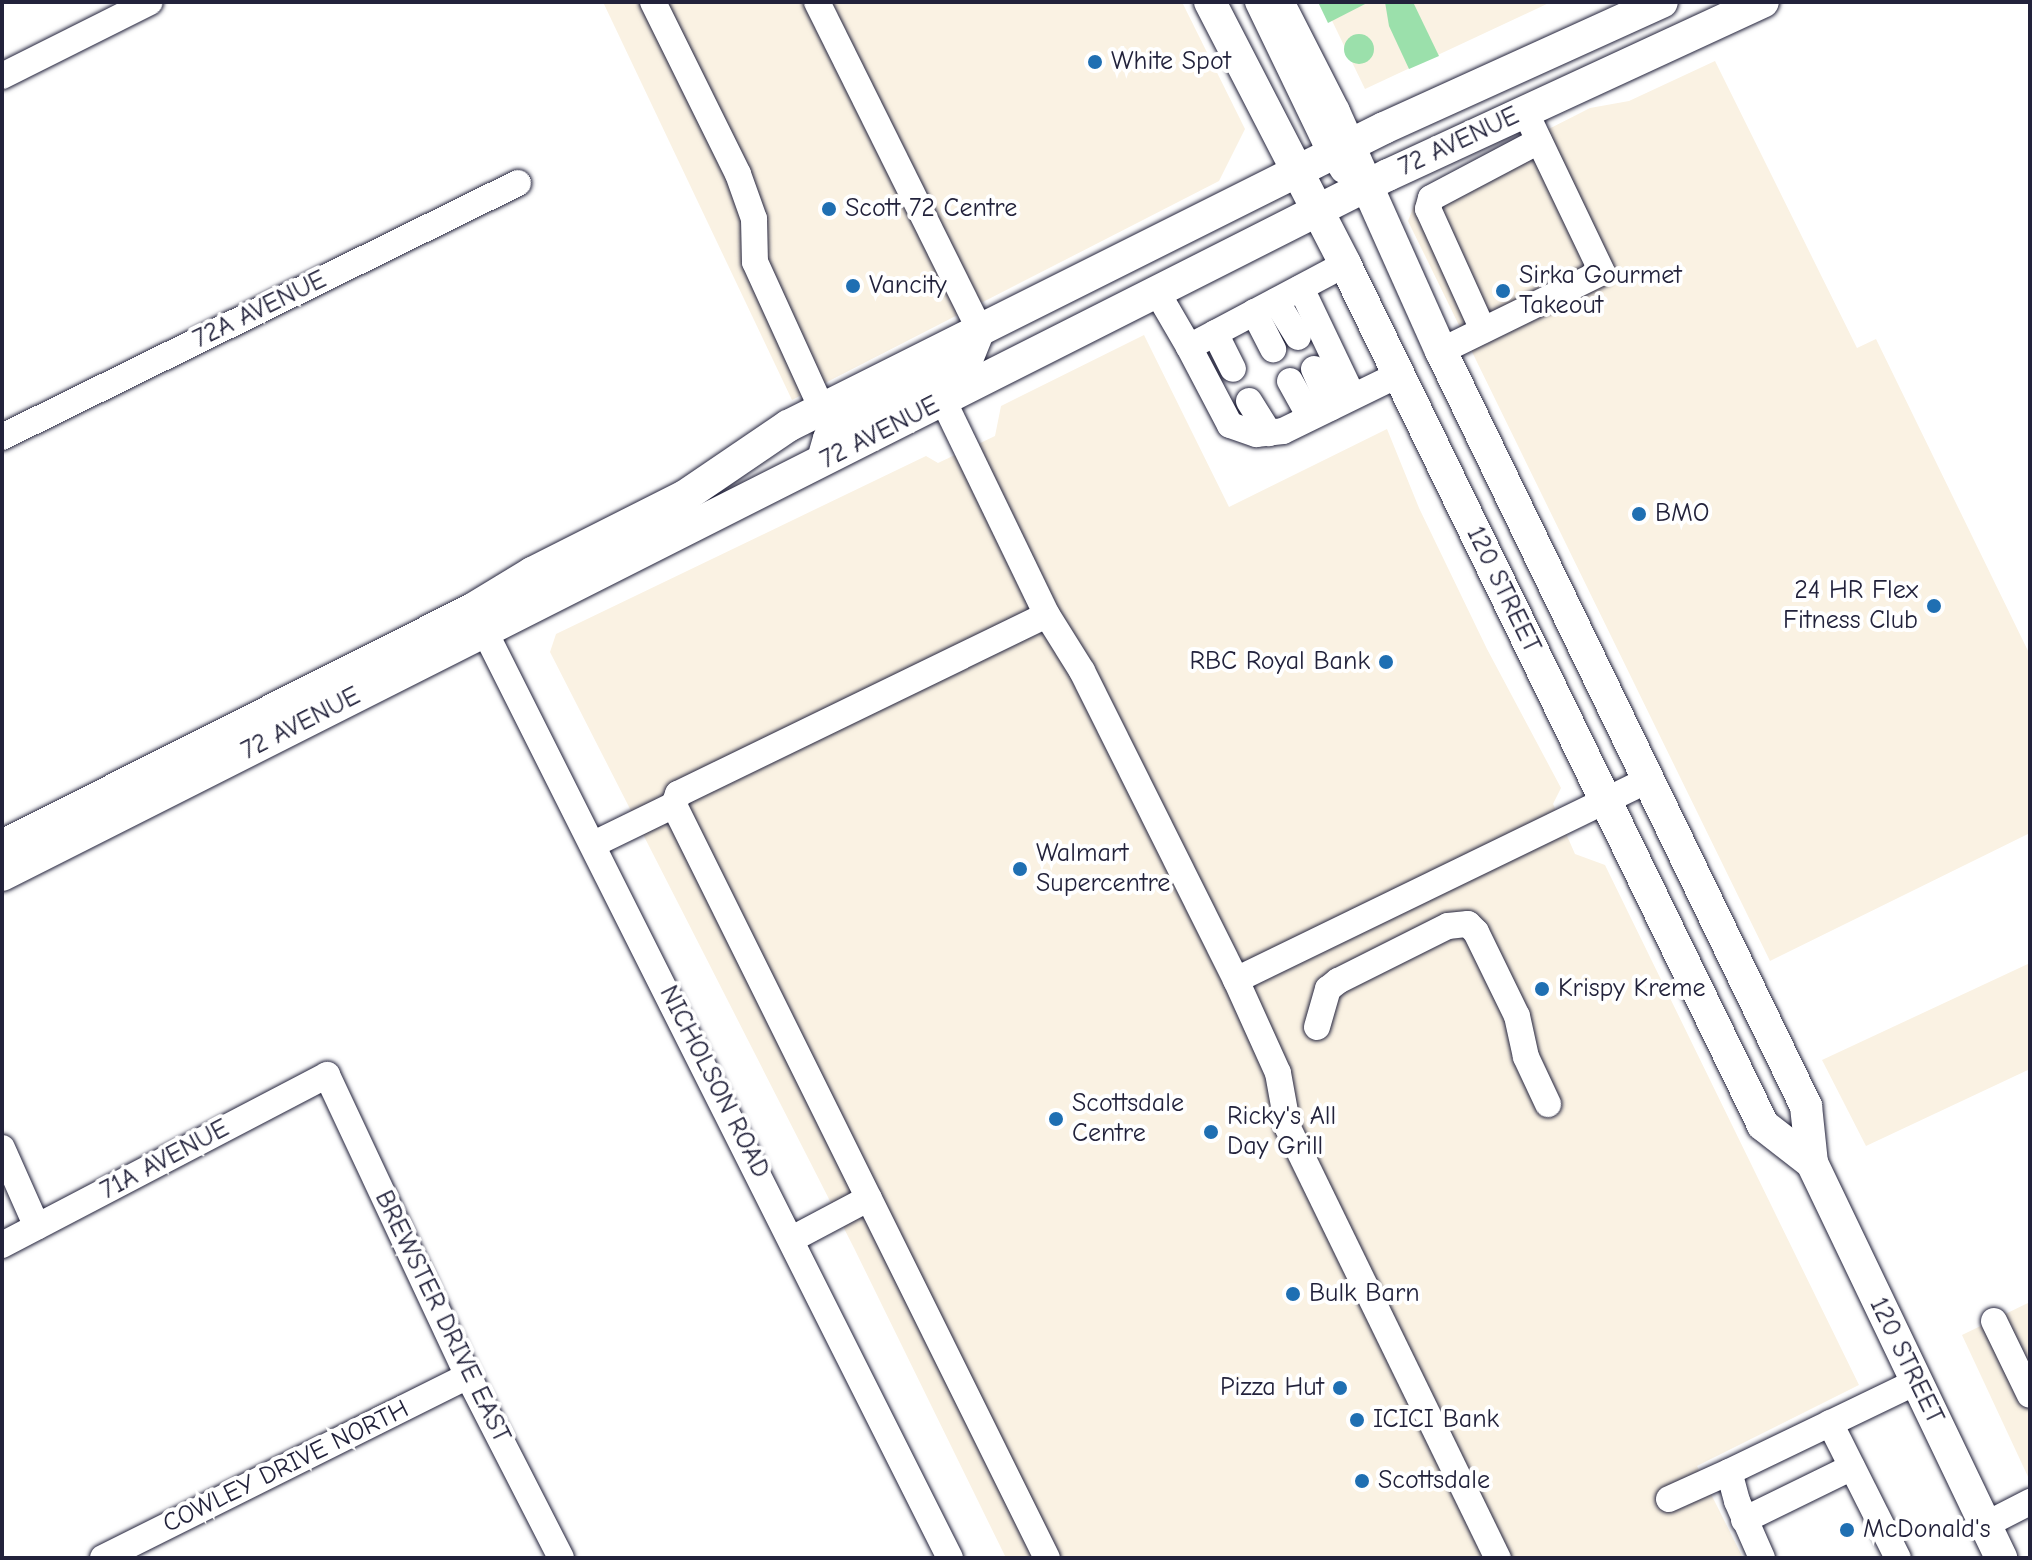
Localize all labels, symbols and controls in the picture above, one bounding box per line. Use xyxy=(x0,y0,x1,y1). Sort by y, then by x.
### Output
place label: White Spot xyxy=(1111,46,1231,78)
marker: White Spot xyxy=(1086,53,1104,71)
street label: 72 AVENUE xyxy=(1394,101,1524,183)
place label: Scott 72 Centre xyxy=(845,193,1017,225)
marker: Scott 72 Centre xyxy=(820,200,838,218)
place label: Sirka Gourmet Takeout xyxy=(1519,260,1682,322)
street label: 72A AVENUE xyxy=(188,264,332,356)
place label: Vancity xyxy=(869,270,947,302)
marker: Vancity xyxy=(844,277,862,295)
marker: Sirka Gourmet Takeout xyxy=(1494,282,1512,300)
street label: 72 AVENUE xyxy=(815,390,945,476)
place label: BMO xyxy=(1655,498,1710,530)
marker: BMO xyxy=(1630,505,1648,523)
street label: 120 STREET xyxy=(1459,522,1547,658)
place label: 24 HR Flex Fitness Club xyxy=(1783,575,1918,636)
marker: 24 HR Flex Fitness Club xyxy=(1925,597,1943,615)
place label: RBC Royal Bank xyxy=(1189,646,1370,678)
marker: RBC Royal Bank xyxy=(1377,653,1395,671)
street label: 72 AVENUE xyxy=(236,681,366,767)
place label: Walmart Supercentre xyxy=(1036,838,1170,900)
marker: Walmart Supercentre xyxy=(1011,860,1029,878)
place label: Krispy Kreme xyxy=(1558,973,1706,1005)
marker: Krispy Kreme xyxy=(1533,980,1551,998)
street label: NICHOLSON ROAD xyxy=(652,981,776,1183)
place label: Scottsdale Centre xyxy=(1072,1088,1184,1150)
place label: Ricky's All Day Grill xyxy=(1227,1101,1336,1162)
marker: Scottsdale Centre xyxy=(1047,1110,1065,1128)
street label: 71A AVENUE xyxy=(96,1113,234,1207)
marker: Ricky's All Day Grill xyxy=(1202,1123,1220,1141)
street label: BREWSTER DRIVE EAST xyxy=(367,1186,517,1448)
place label: Bulk Barn xyxy=(1309,1278,1420,1310)
marker: Bulk Barn xyxy=(1284,1285,1302,1303)
street label: 120 STREET xyxy=(1862,1293,1950,1429)
place label: Pizza Hut xyxy=(1220,1372,1324,1404)
marker: Pizza Hut xyxy=(1331,1379,1349,1397)
street label: COWLEY DRIVE NORTH xyxy=(158,1394,414,1540)
place label: ICICI Bank xyxy=(1373,1404,1499,1436)
marker: ICICI Bank xyxy=(1348,1411,1366,1429)
place label: Scottsdale xyxy=(1378,1465,1490,1497)
marker: Scottsdale xyxy=(1353,1472,1371,1490)
place label: McDonald's xyxy=(1863,1514,1991,1546)
marker: McDonald's xyxy=(1838,1521,1856,1539)

